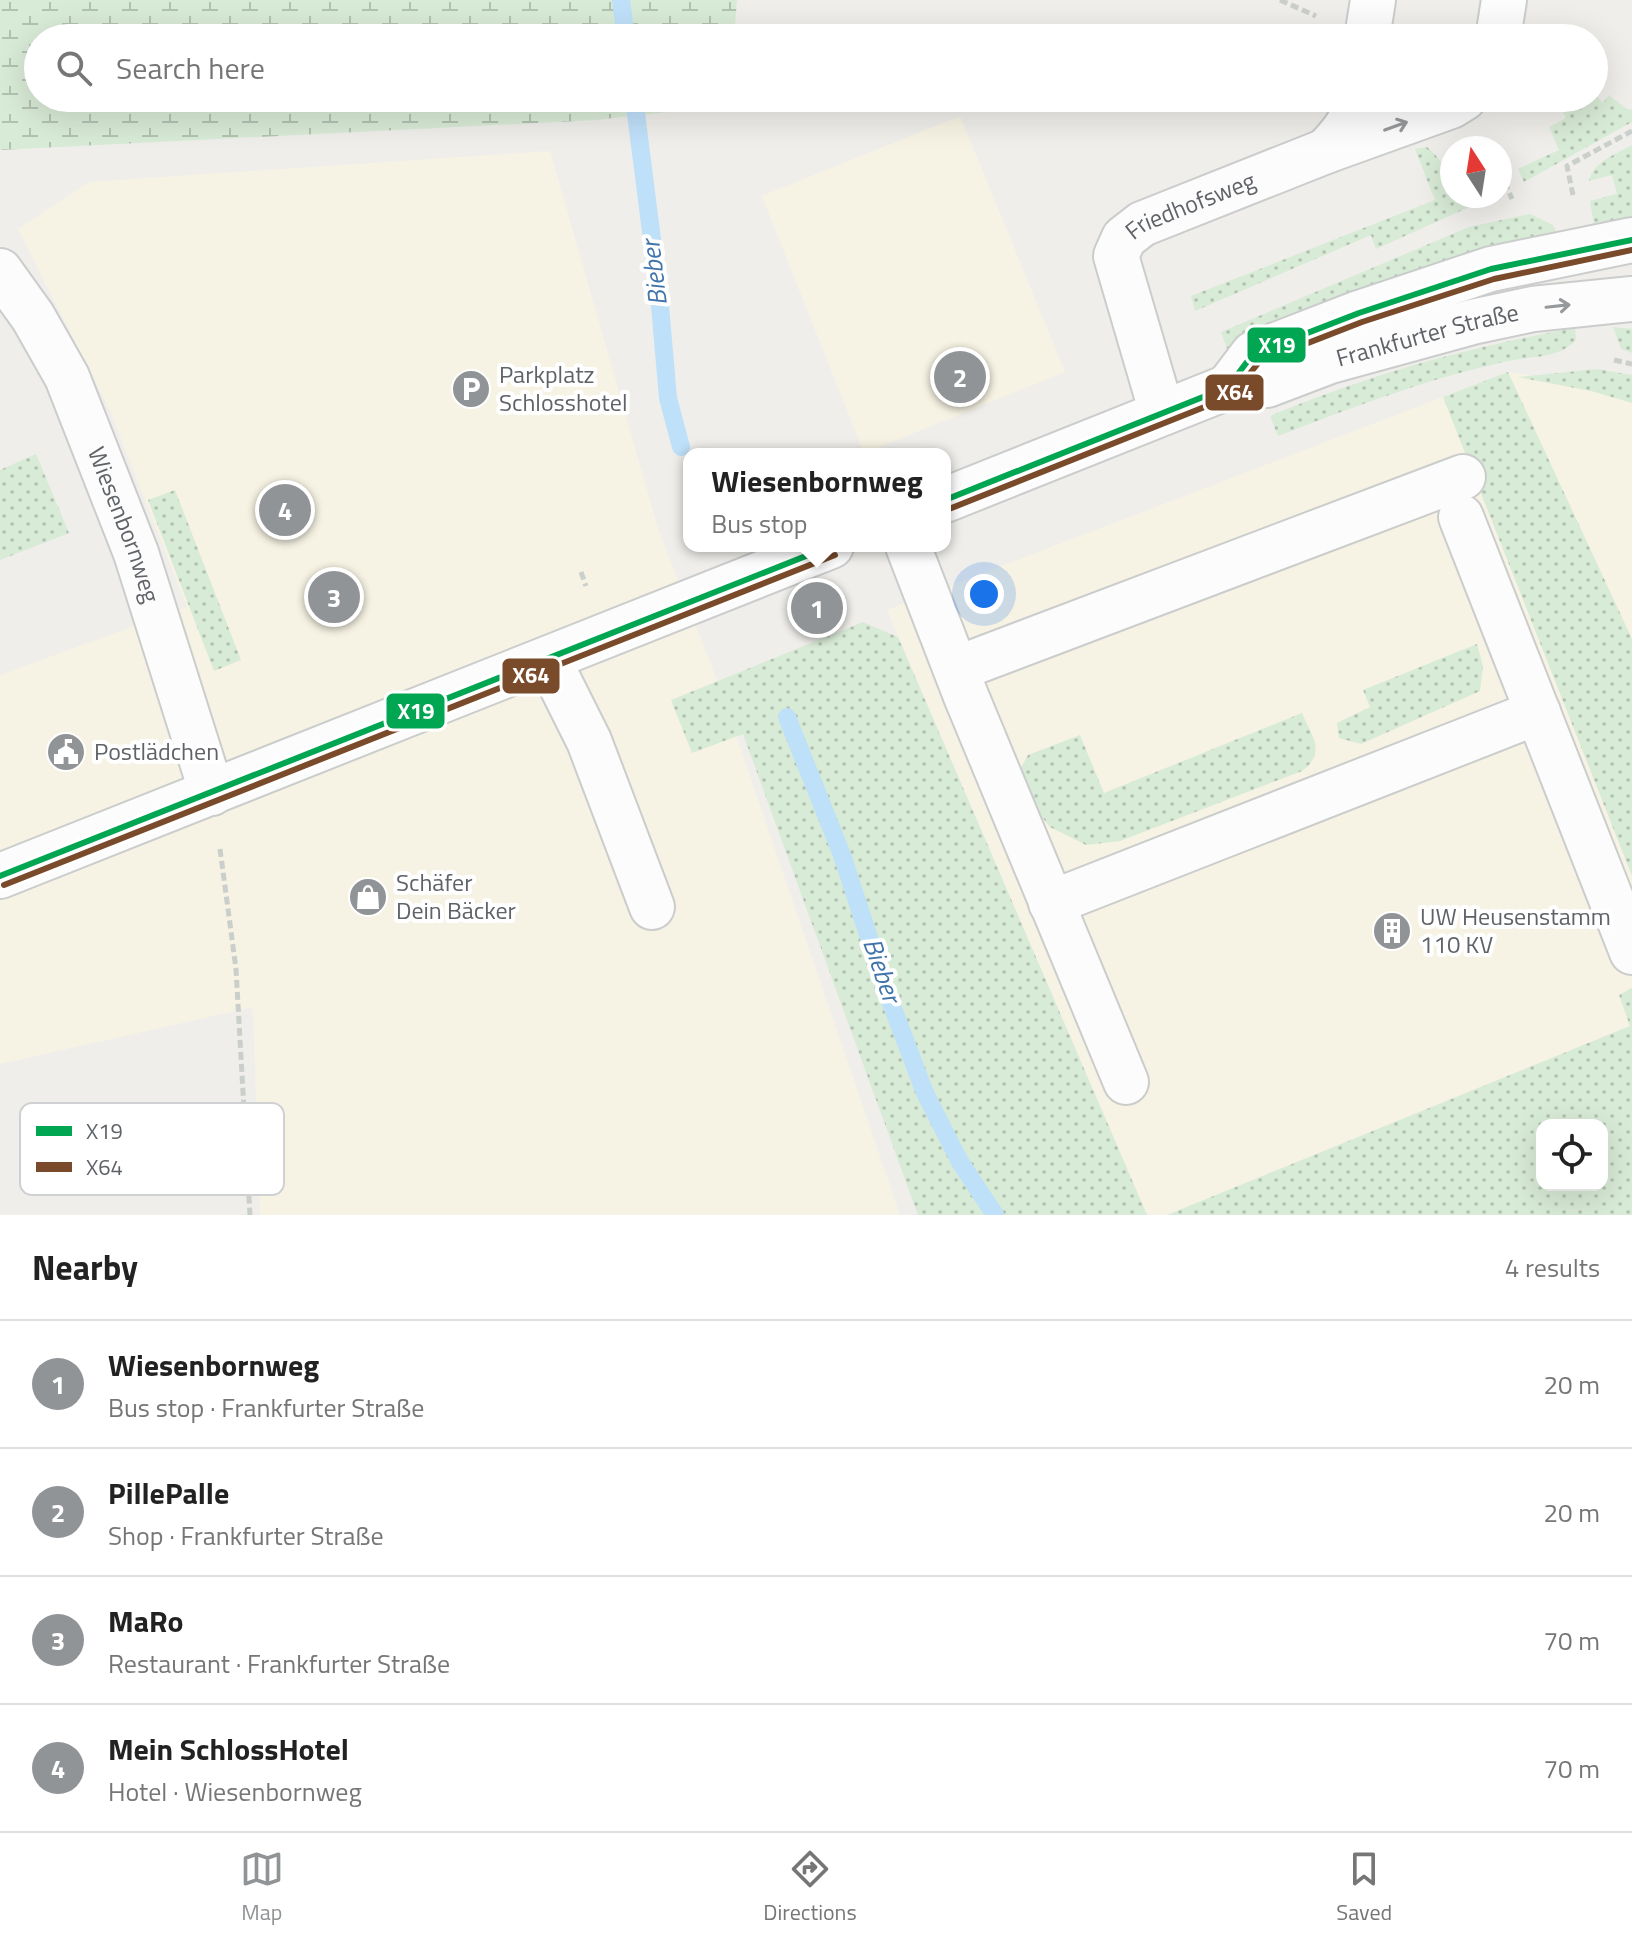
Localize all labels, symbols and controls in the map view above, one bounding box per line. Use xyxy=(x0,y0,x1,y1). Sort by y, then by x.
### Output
search box xyxy=(24,24,1608,112)
text: Search here xyxy=(116,45,265,91)
icon: search xyxy=(52,46,96,90)
one-way arrow xyxy=(1383,118,1408,132)
north arrow xyxy=(1440,136,1512,208)
street label: Friedhofsweg xyxy=(1117,162,1261,248)
water label: Bieber xyxy=(630,235,677,308)
street label: Frankfurter Straße xyxy=(1332,294,1522,376)
one-way arrow xyxy=(1544,299,1571,314)
line badge: X19 xyxy=(1246,326,1307,364)
text: X19 xyxy=(1258,328,1296,362)
pin: 2 xyxy=(934,347,986,407)
place label: Parkplatz Schlosshotel xyxy=(499,356,627,420)
parking icon: Parkplatz Schlosshotel xyxy=(450,368,492,410)
line badge: X64 xyxy=(1204,373,1265,412)
text: X64 xyxy=(1216,375,1254,409)
street label: Wiesenbornweg xyxy=(79,441,170,607)
popup xyxy=(683,448,951,552)
text: Wiesenbornweg xyxy=(711,458,923,504)
pin: 4 xyxy=(259,480,311,540)
text: Bus stop xyxy=(711,504,808,543)
pin: 3 xyxy=(308,567,360,627)
your location xyxy=(964,574,1004,614)
pin: 1 xyxy=(791,578,843,638)
line badge: X64 xyxy=(501,657,561,695)
text: X64 xyxy=(512,658,550,692)
line badge: X19 xyxy=(385,692,446,730)
text: X19 xyxy=(397,694,435,728)
public building icon: Postlädchen xyxy=(45,731,87,773)
place label: Postlädchen xyxy=(94,733,219,769)
place label: Schäfer Dein Bäcker xyxy=(396,864,516,928)
shop icon: Schäfer Dein Bäcker xyxy=(347,876,389,918)
place label: UW Heusenstamm 110 KV xyxy=(1420,898,1611,962)
building icon: UW Heusenstamm 110 KV xyxy=(1371,910,1413,952)
water label: Bieber xyxy=(853,932,912,1010)
legend xyxy=(20,1103,284,1195)
text: X19 xyxy=(86,1114,123,1148)
map controls xyxy=(1536,1119,1608,1191)
button: locate xyxy=(1536,1119,1608,1191)
text: X64 xyxy=(86,1150,123,1184)
text: Nearby xyxy=(32,1241,138,1293)
text: 4 results xyxy=(1505,1248,1600,1287)
text: Wiesenbornweg xyxy=(108,1342,319,1388)
text: 1 xyxy=(51,1365,65,1404)
text: 20 m xyxy=(1543,1365,1600,1404)
text: Bus stop · Frankfurter Straße xyxy=(108,1388,424,1427)
text: PillePalle xyxy=(108,1470,229,1516)
text: 2 xyxy=(51,1493,65,1532)
text: 20 m xyxy=(1543,1493,1600,1532)
text: Shop · Frankfurter Straße xyxy=(108,1516,384,1555)
text: MaRo xyxy=(108,1598,183,1644)
text: 3 xyxy=(51,1621,65,1660)
text: 70 m xyxy=(1543,1621,1600,1660)
text: Restaurant · Frankfurter Straße xyxy=(108,1644,450,1683)
text: Mein SchlossHotel xyxy=(108,1726,349,1772)
text: 4 xyxy=(51,1749,65,1788)
text: 70 m xyxy=(1543,1749,1600,1788)
text: Hotel · Wiesenbornweg xyxy=(108,1772,362,1811)
tab: Map xyxy=(240,1847,284,1929)
tab: Directions xyxy=(763,1847,857,1929)
tab: Saved xyxy=(1336,1847,1392,1929)

